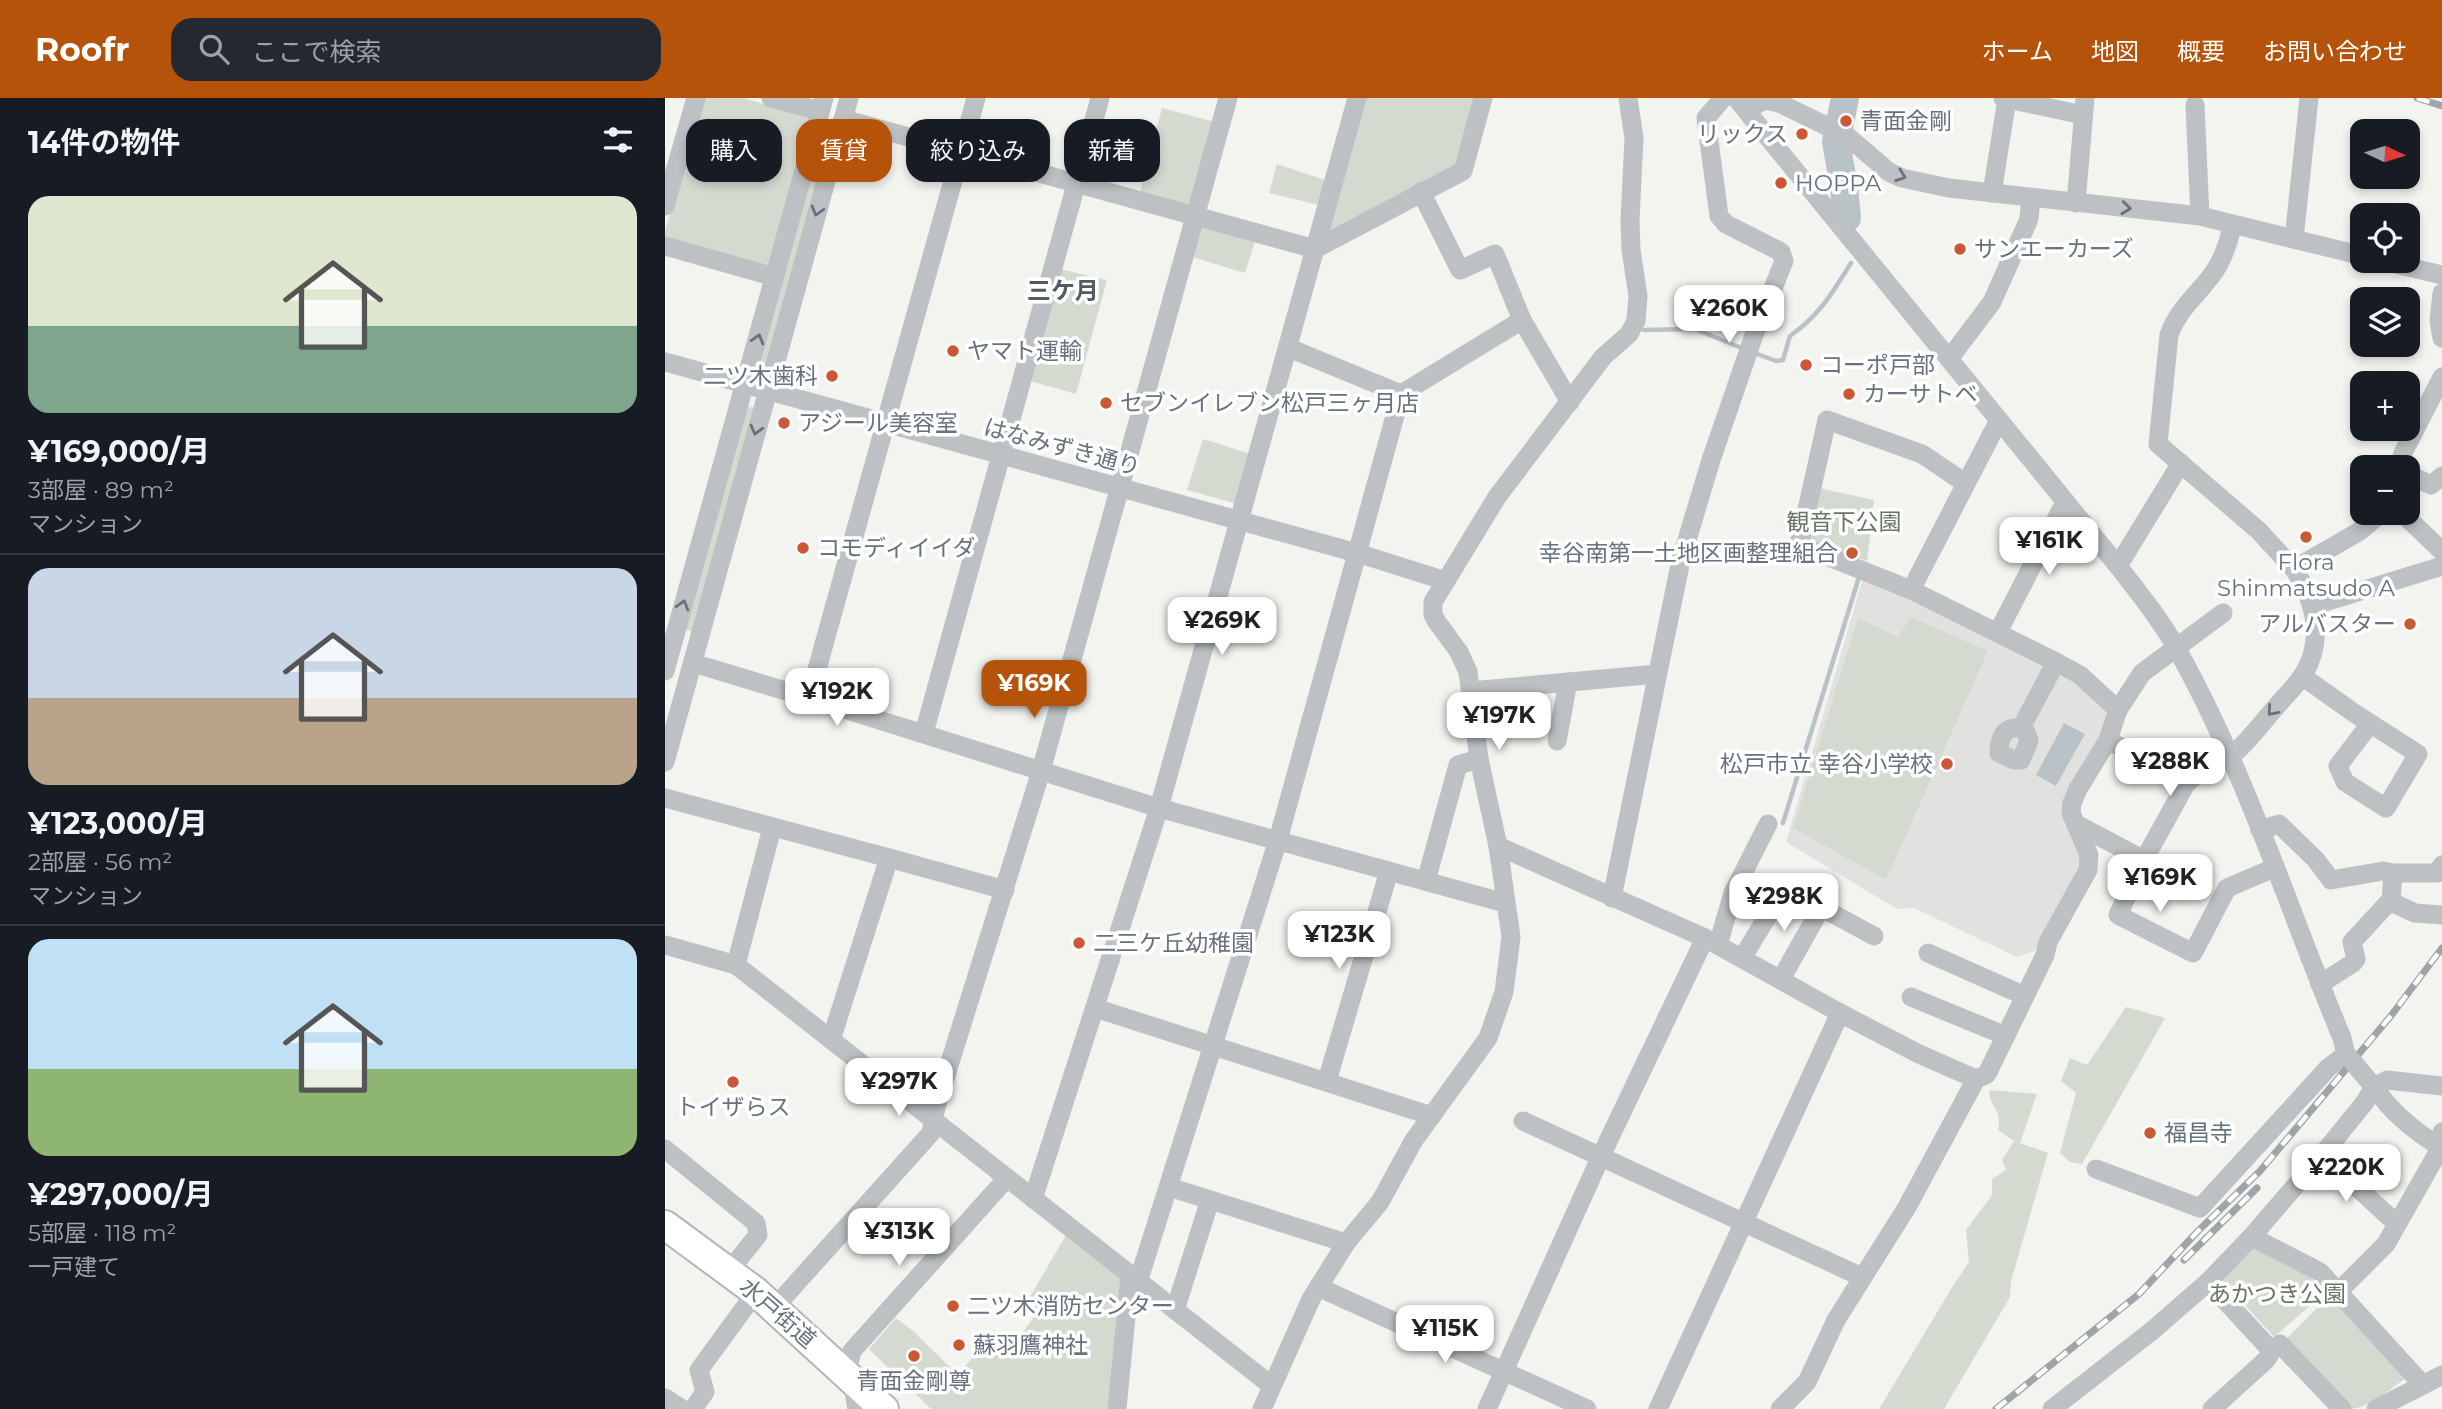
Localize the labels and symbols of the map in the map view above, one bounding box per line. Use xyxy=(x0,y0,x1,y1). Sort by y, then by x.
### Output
place label: 青面金剛 xyxy=(1860,107,1952,135)
marker: 青面金剛 xyxy=(1838,113,1854,129)
north arrow xyxy=(2350,119,2420,189)
place label: リックス xyxy=(1697,120,1788,148)
marker: リックス xyxy=(1794,126,1810,142)
one-way arrow xyxy=(1894,168,1906,182)
place label: HOPPA xyxy=(1795,169,1882,197)
marker: HOPPA xyxy=(1773,175,1789,191)
one-way arrow xyxy=(2120,200,2131,215)
one-way arrow xyxy=(811,205,826,217)
place label: サンエーカーズ xyxy=(1974,235,2134,263)
marker: サンエーカーズ xyxy=(1952,241,1968,257)
district label: 三ケ月 xyxy=(1027,276,1099,305)
pin: ¥260K xyxy=(1680,286,1778,345)
one-way arrow xyxy=(749,333,764,345)
place label: ヤマト運輸 xyxy=(967,337,1082,365)
marker: ヤマト運輸 xyxy=(945,343,961,359)
place label: コーポ戸部 xyxy=(1820,351,1935,379)
marker: コーポ戸部 xyxy=(1798,357,1814,373)
place label: 二ツ木歯科 xyxy=(703,362,818,390)
marker: 二ツ木歯科 xyxy=(824,368,840,384)
place label: カーサトベ xyxy=(1863,380,1978,408)
marker: カーサトベ xyxy=(1841,386,1857,402)
place label: セブンイレブン松戸三ヶ月店 xyxy=(1120,389,1419,417)
marker: セブンイレブン松戸三ヶ月店 xyxy=(1098,395,1114,411)
place label: アジール美容室 xyxy=(798,409,958,437)
street label: はなみずき通り xyxy=(981,413,1143,481)
marker: アジール美容室 xyxy=(776,415,792,431)
one-way arrow xyxy=(750,424,765,436)
park label: 観音下公園 xyxy=(1787,508,1902,536)
pin: ¥161K xyxy=(2000,518,2098,577)
marker: Flora Shinmatsudo A xyxy=(2298,529,2314,545)
place label: コモディイイダ xyxy=(817,534,975,562)
place label: 幸谷南第一土地区画整理組合 xyxy=(1539,539,1838,567)
marker: コモディイイダ xyxy=(795,540,811,556)
marker: 幸谷南第一土地区画整理組合 xyxy=(1844,545,1860,561)
place label: Flora Shinmatsudo A xyxy=(2217,548,2395,602)
pin: ¥269K xyxy=(1173,598,1271,657)
one-way arrow xyxy=(675,599,690,611)
place label: アルバスター xyxy=(2258,610,2396,638)
marker: アルバスター xyxy=(2402,616,2418,632)
pin: ¥169K xyxy=(985,660,1083,720)
pin: ¥192K xyxy=(788,668,886,728)
pin: ¥197K xyxy=(1450,692,1548,752)
one-way arrow xyxy=(2268,703,2280,716)
pin: ¥288K xyxy=(2121,738,2219,798)
place label: 松戸市立 幸谷小学校 xyxy=(1720,750,1933,778)
marker: 松戸市立 幸谷小学校 xyxy=(1939,756,1955,772)
pin: ¥169K xyxy=(2111,854,2209,914)
pin: ¥298K xyxy=(1735,874,1833,933)
pin: ¥123K xyxy=(1290,912,1388,971)
place label: 二三ケ丘幼稚園 xyxy=(1093,929,1254,957)
marker: 二三ケ丘幼稚園 xyxy=(1071,935,1087,951)
pin: ¥297K xyxy=(850,1058,948,1118)
marker: トイザらス xyxy=(725,1074,741,1090)
place label: トイザらス xyxy=(676,1093,791,1121)
place label: 福昌寺 xyxy=(2164,1119,2233,1147)
marker: 福昌寺 xyxy=(2142,1125,2158,1141)
pin: ¥220K xyxy=(2297,1144,2395,1204)
pin: ¥313K xyxy=(850,1208,948,1268)
street label: 水戸街道 xyxy=(734,1272,822,1354)
park label: あかつき公園 xyxy=(2208,1280,2346,1308)
place label: 二ツ木消防センター xyxy=(967,1292,1174,1320)
marker: 二ツ木消防センター xyxy=(945,1298,961,1314)
pin: ¥115K xyxy=(1396,1306,1494,1365)
place label: 蘇羽鷹神社 xyxy=(973,1331,1088,1359)
marker: 蘇羽鷹神社 xyxy=(951,1337,967,1353)
marker: 青面金剛尊 xyxy=(906,1348,922,1364)
place label: 青面金剛尊 xyxy=(857,1367,972,1395)

